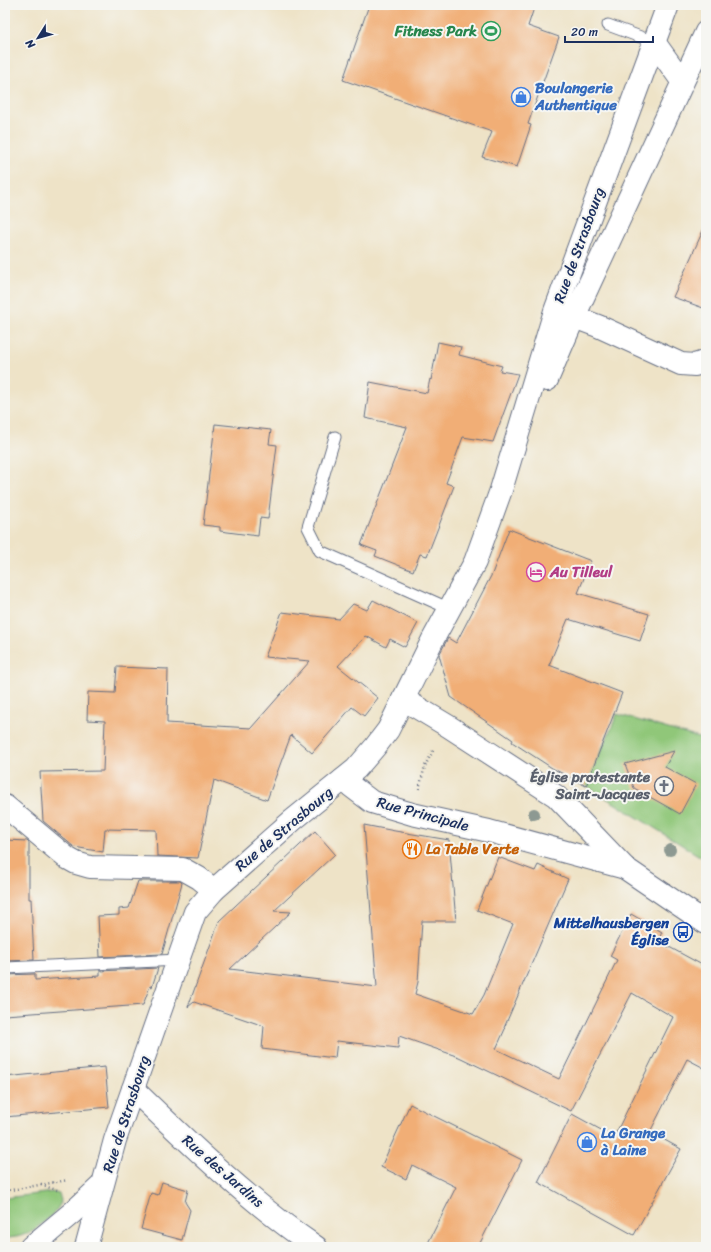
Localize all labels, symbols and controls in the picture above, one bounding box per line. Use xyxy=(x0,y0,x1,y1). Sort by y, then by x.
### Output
north arrow xyxy=(18,18,58,58)
place label: Fitness Park xyxy=(394,18,477,44)
scale bar xyxy=(565,18,653,44)
sports icon: Fitness Park xyxy=(480,20,502,42)
text: 20 m xyxy=(571,21,598,43)
text: N xyxy=(20,35,41,53)
place label: Boulangerie Authentique xyxy=(534,75,617,118)
shop icon: Boulangerie Authentique xyxy=(510,86,532,108)
street label: Rue de Strasbourg xyxy=(546,183,612,307)
place label: Au Tilleul xyxy=(549,559,613,585)
hotel icon: Au Tilleul xyxy=(525,561,547,583)
place label: Église protestante Saint-Jacques xyxy=(530,764,651,807)
church icon: Église protestante Saint-Jacques xyxy=(653,775,675,797)
street label: Rue de Strasbourg xyxy=(229,780,339,878)
street label: Rue Principale xyxy=(374,789,472,839)
place label: La Table Verte xyxy=(426,836,519,862)
restaurant icon: La Table Verte xyxy=(401,838,423,860)
place label: Mittelhausbergen Église xyxy=(553,910,670,953)
bus stop icon: Mittelhausbergen Église xyxy=(672,921,694,943)
street label: Rue de Strasbourg xyxy=(95,1052,157,1176)
place label: La Grange à Laine xyxy=(600,1120,666,1163)
street label: Rue des Jardins xyxy=(176,1128,271,1215)
shop icon: La Grange à Laine xyxy=(576,1131,598,1153)

